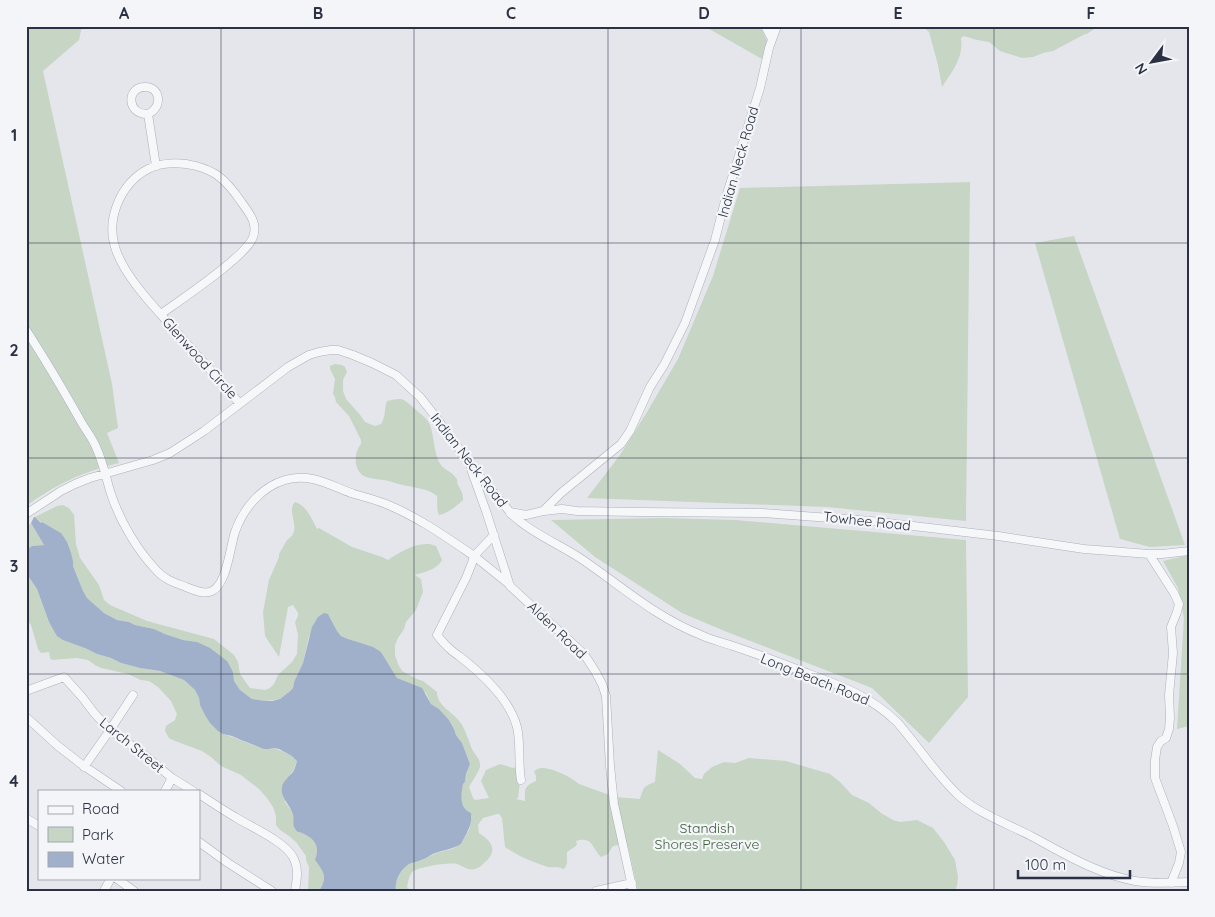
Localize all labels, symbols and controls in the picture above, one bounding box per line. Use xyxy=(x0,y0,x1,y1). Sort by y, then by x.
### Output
text: A xyxy=(119,3,130,23)
text: B xyxy=(313,3,323,23)
text: C xyxy=(506,3,516,23)
text: D xyxy=(698,3,710,23)
text: E xyxy=(893,3,903,23)
text: F xyxy=(1087,3,1096,23)
north arrow xyxy=(1128,38,1178,88)
text: N xyxy=(1131,60,1151,78)
street label: Indian Neck Road xyxy=(714,104,762,220)
text: 1 xyxy=(11,125,17,145)
street label: Glenwood Circle xyxy=(159,313,242,403)
text: 2 xyxy=(9,340,19,360)
street label: Indian Neck Road xyxy=(427,409,511,511)
street label: Towhee Road xyxy=(822,507,912,535)
text: 3 xyxy=(10,556,18,576)
street label: Alden Road xyxy=(524,597,590,663)
street label: Long Beach Road xyxy=(758,649,872,709)
street label: Larch Street xyxy=(96,713,168,777)
text: 4 xyxy=(9,771,19,791)
legend xyxy=(38,790,200,880)
text: Road xyxy=(82,799,119,818)
park label: Standish Shores Preserve xyxy=(655,819,759,853)
text: Park xyxy=(82,825,114,844)
scale bar xyxy=(1018,847,1130,879)
text: Water xyxy=(82,849,125,868)
text: 100 m xyxy=(1025,855,1066,874)

